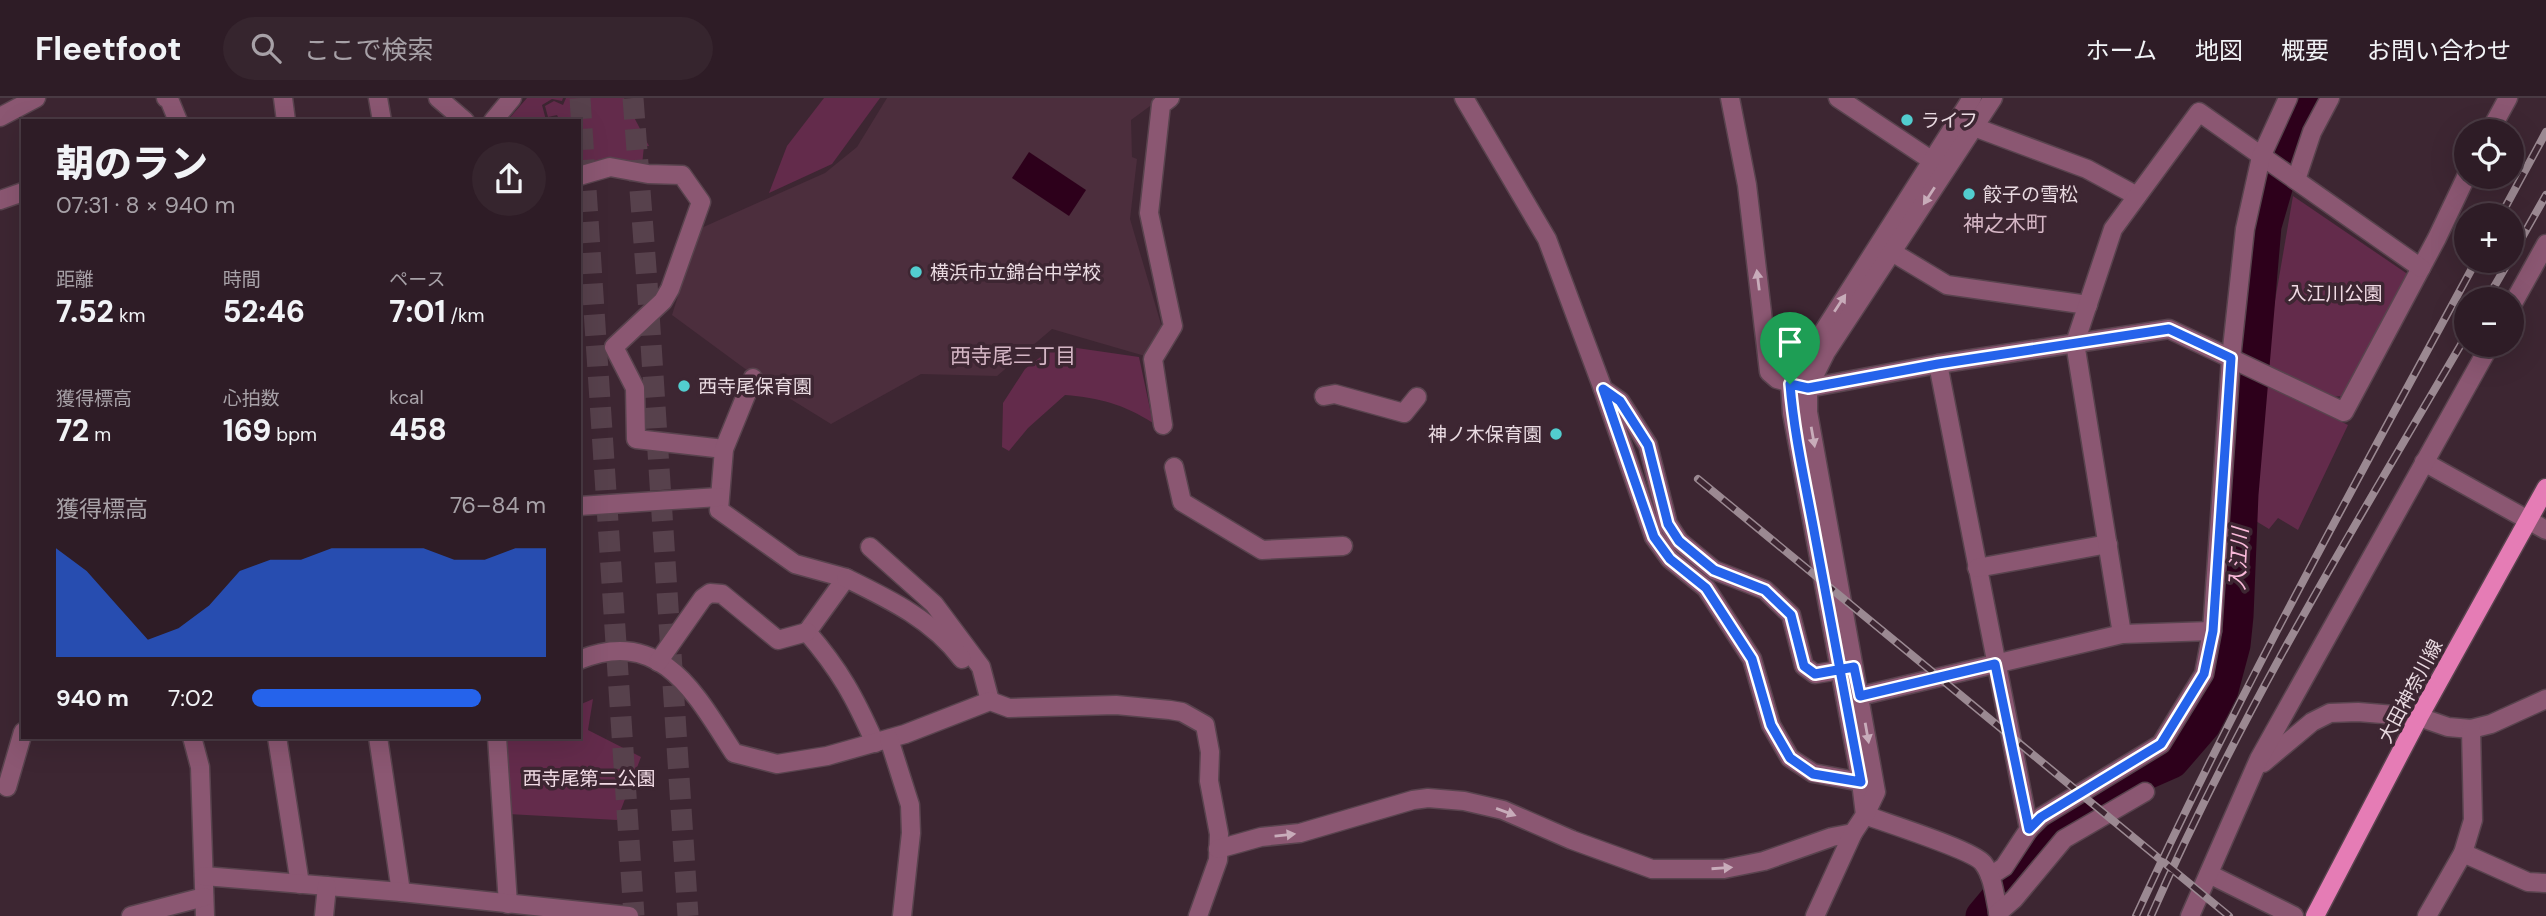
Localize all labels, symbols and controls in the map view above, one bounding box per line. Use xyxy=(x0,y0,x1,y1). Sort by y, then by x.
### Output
search box xyxy=(223,17,713,80)
text: Fleetfoot xyxy=(35,27,181,70)
icon: search xyxy=(247,29,285,67)
text: ここで検索 xyxy=(303,33,433,67)
text: ホーム xyxy=(2086,35,2157,66)
text: 地図 xyxy=(2195,35,2243,66)
text: 概要 xyxy=(2281,35,2329,66)
text: お問い合わせ xyxy=(2367,35,2511,66)
place label: ライフ xyxy=(1921,108,1978,133)
marker: ライフ xyxy=(1899,112,1915,128)
map controls xyxy=(2454,119,2524,357)
button: locate xyxy=(2454,119,2524,189)
text: 朝のラン xyxy=(56,139,208,189)
button: share xyxy=(472,142,546,216)
place label: 餃子の雪松 xyxy=(1983,182,2078,207)
marker: 餃子の雪松 xyxy=(1961,186,1977,202)
one-way arrow xyxy=(1923,187,1936,206)
text: 07:31 · 8 × 940 m xyxy=(56,190,235,220)
button: + xyxy=(2454,203,2524,273)
district label: 神之木町 xyxy=(1963,210,2047,238)
place label: 横浜市立錦台中学校 xyxy=(930,260,1101,285)
marker: 横浜市立錦台中学校 xyxy=(908,264,924,280)
text: 距離 xyxy=(56,267,94,292)
text: 時間 xyxy=(223,267,261,292)
text: ペース xyxy=(389,267,445,292)
one-way arrow xyxy=(1753,269,1764,291)
park label: 入江川公園 xyxy=(2287,281,2383,306)
button: − xyxy=(2454,287,2524,357)
text: 7.52 xyxy=(56,292,114,331)
text: 52:46 xyxy=(223,292,305,331)
text: 7:01 xyxy=(389,292,446,331)
one-way arrow xyxy=(1833,294,1847,312)
text: km xyxy=(114,303,145,328)
text: /km xyxy=(446,303,485,328)
pin xyxy=(1760,312,1820,384)
icon: arrive xyxy=(1771,323,1809,361)
district label: 西寺尾三丁目 xyxy=(950,342,1076,370)
place label: 西寺尾保育園 xyxy=(698,374,812,399)
marker: 西寺尾保育園 xyxy=(676,378,692,394)
text: kcal xyxy=(389,385,424,410)
text: 獲得標高 xyxy=(56,386,132,411)
text: 心拍数 xyxy=(223,386,280,411)
text: 458 xyxy=(389,410,447,449)
text: 72 xyxy=(56,411,89,450)
text: 169 xyxy=(223,411,271,450)
text: m xyxy=(89,422,111,447)
text: bpm xyxy=(271,422,317,447)
place label: 神ノ木保育園 xyxy=(1428,422,1542,447)
marker: 神ノ木保育園 xyxy=(1548,426,1564,442)
one-way arrow xyxy=(1808,426,1819,448)
text: 76–84 m xyxy=(450,490,546,520)
text: 獲得標高 xyxy=(56,494,148,524)
water label: 入江川 xyxy=(2223,525,2255,591)
street label: 大田神奈川線 xyxy=(2373,635,2448,747)
text: 940 m xyxy=(56,683,129,713)
text: 7:02 xyxy=(168,683,214,713)
one-way arrow xyxy=(1862,722,1873,744)
park label: 西寺尾第二公園 xyxy=(522,766,656,791)
one-way arrow xyxy=(1495,807,1516,818)
one-way arrow xyxy=(1274,829,1296,840)
one-way arrow xyxy=(1711,862,1733,873)

